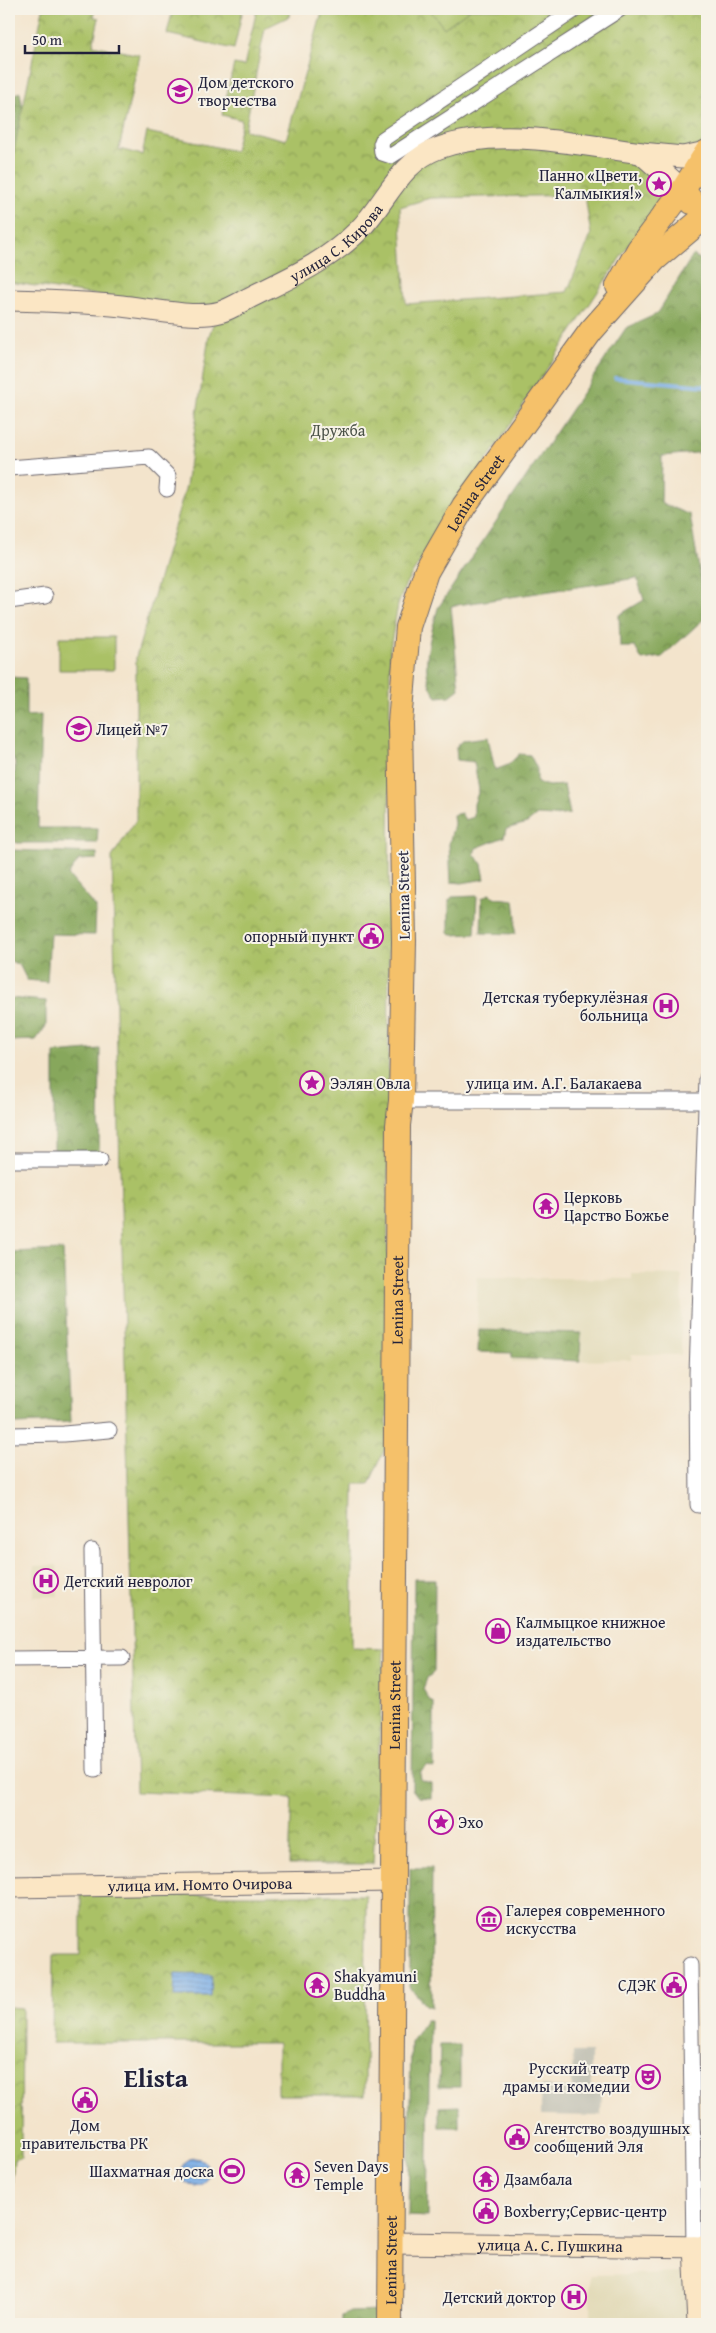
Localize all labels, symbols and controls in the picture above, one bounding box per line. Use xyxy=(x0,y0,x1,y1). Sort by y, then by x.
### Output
scale bar xyxy=(25,22,119,54)
text: 50 m xyxy=(32,29,63,50)
place label: Дом детского творчества xyxy=(197,70,294,112)
school or university icon: Дом детского творчества xyxy=(167,78,193,104)
place label: Панно «Цвети, Калмыкия!» xyxy=(539,163,642,205)
place icon: Панно «Цвети, Калмыкия!» xyxy=(646,171,672,197)
street label: улица С. Кирова xyxy=(284,199,389,288)
park label: Дружба xyxy=(310,418,366,442)
street label: Lenina Street xyxy=(440,448,510,536)
school or university icon: Лицей №7 xyxy=(66,716,92,742)
place label: Лицей №7 xyxy=(96,717,168,741)
street label: Lenina Street xyxy=(390,850,416,940)
public building icon: опорный пункт xyxy=(358,923,384,949)
place label: опорный пункт xyxy=(244,924,354,948)
place label: Детская туберкулёзная больница xyxy=(482,985,648,1027)
hospital icon: Детская туберкулёзная больница xyxy=(653,993,679,1019)
place icon: Ээлян Овла xyxy=(299,1070,325,1096)
place label: Ээлян Овла xyxy=(330,1071,411,1095)
street label: улица им. А.Г. Балакаева xyxy=(465,1071,642,1095)
place label: Церковь Царство Божье xyxy=(564,1185,669,1227)
temple icon: Церковь Царство Божье xyxy=(533,1193,559,1219)
street label: Lenina Street xyxy=(385,1255,409,1345)
hospital icon: Детский невролог xyxy=(33,1568,59,1594)
place label: Детский невролог xyxy=(63,1569,193,1593)
place label: Калмыцкое книжное издательство xyxy=(516,1610,665,1652)
shop icon: Калмыцкое книжное издательство xyxy=(485,1618,511,1644)
street label: Lenina Street xyxy=(382,1660,406,1750)
place icon: Эхо xyxy=(428,1809,454,1835)
place label: Эхо xyxy=(458,1810,483,1834)
street label: улица им. Номто Очирова xyxy=(106,1871,293,1897)
place label: Галерея современного искусства xyxy=(506,1898,665,1940)
museum icon: Галерея современного искусства xyxy=(476,1906,502,1932)
place label: Shakyamuni Buddha xyxy=(334,1964,417,2006)
temple icon: Shakyamuni Buddha xyxy=(304,1972,330,1998)
public building icon: СДЭК xyxy=(661,1972,687,1998)
place label: СДЭК xyxy=(618,1973,656,1997)
place label: Русский театр драмы и комедии xyxy=(503,2056,630,2098)
district label: Elista xyxy=(124,2058,189,2097)
theatre icon: Русский театр драмы и комедии xyxy=(635,2064,661,2090)
public building icon: Дом правительства РК xyxy=(72,2087,98,2113)
place label: Дом правительства РК xyxy=(22,2113,148,2155)
place label: Агентство воздушных сообщений Эля xyxy=(534,2116,691,2158)
public building icon: Агентство воздушных сообщений Эля xyxy=(504,2124,530,2150)
place label: Seven Days Temple xyxy=(314,2154,389,2196)
sports icon: Шахматная доска xyxy=(219,2158,245,2184)
place label: Шахматная доска xyxy=(90,2159,214,2183)
temple icon: Seven Days Temple xyxy=(284,2162,310,2188)
temple icon: Дзамбала xyxy=(473,2166,499,2192)
place label: Дзамбала xyxy=(503,2167,573,2191)
public building icon: Boxberry;Сервис-центр xyxy=(473,2198,499,2224)
place label: Boxberry;Сервис-центр xyxy=(504,2199,667,2223)
street label: Lenina Street xyxy=(378,2215,403,2305)
street label: улица А. С. Пушкина xyxy=(476,2232,623,2258)
hospital icon: Детский доктор xyxy=(561,2284,587,2310)
place label: Детский доктор xyxy=(442,2285,556,2309)

